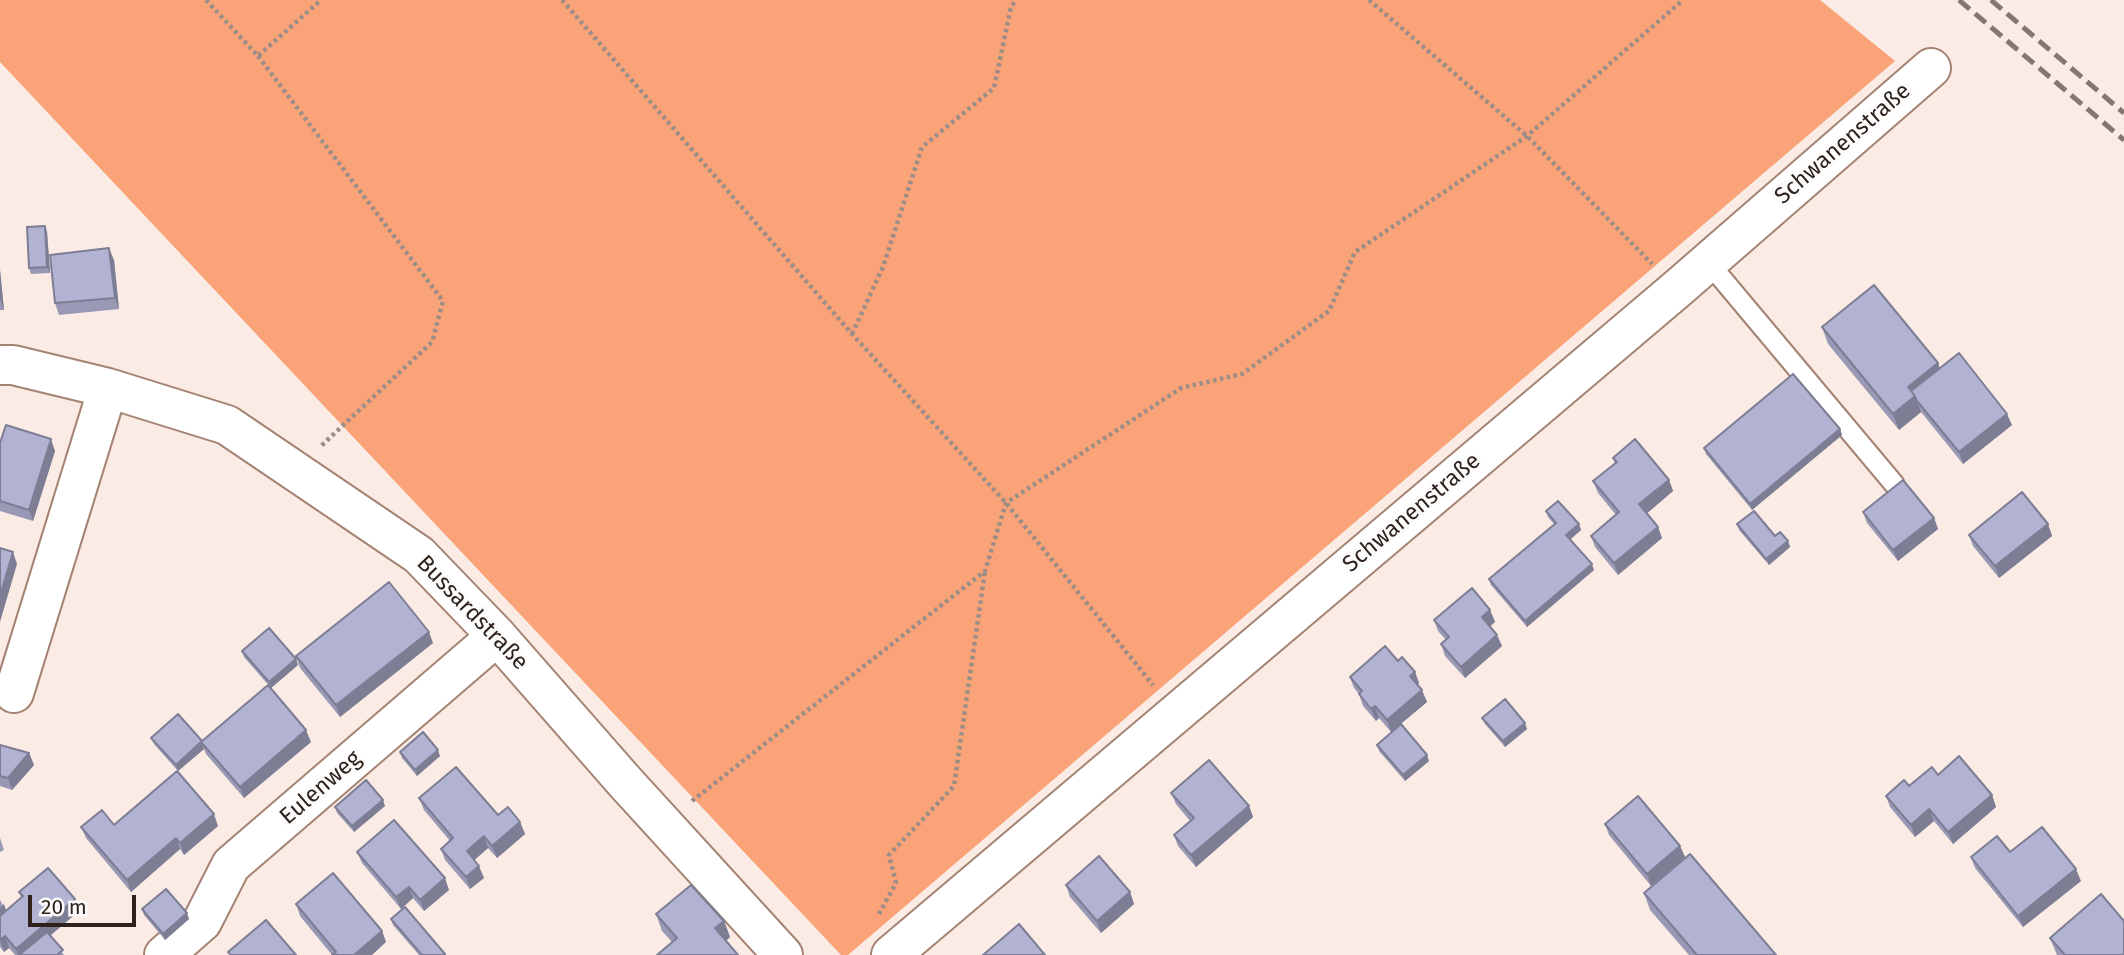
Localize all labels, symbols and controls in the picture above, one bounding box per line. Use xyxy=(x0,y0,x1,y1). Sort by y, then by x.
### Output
street label: Schwanenstraße xyxy=(1769,77,1917,211)
street label: Schwanenstraße xyxy=(1338,447,1486,579)
street label: Bussardstraße xyxy=(410,550,534,676)
street label: Eulenweg xyxy=(275,745,367,831)
scale bar xyxy=(32,881,140,925)
text: 20 m xyxy=(41,894,87,920)

